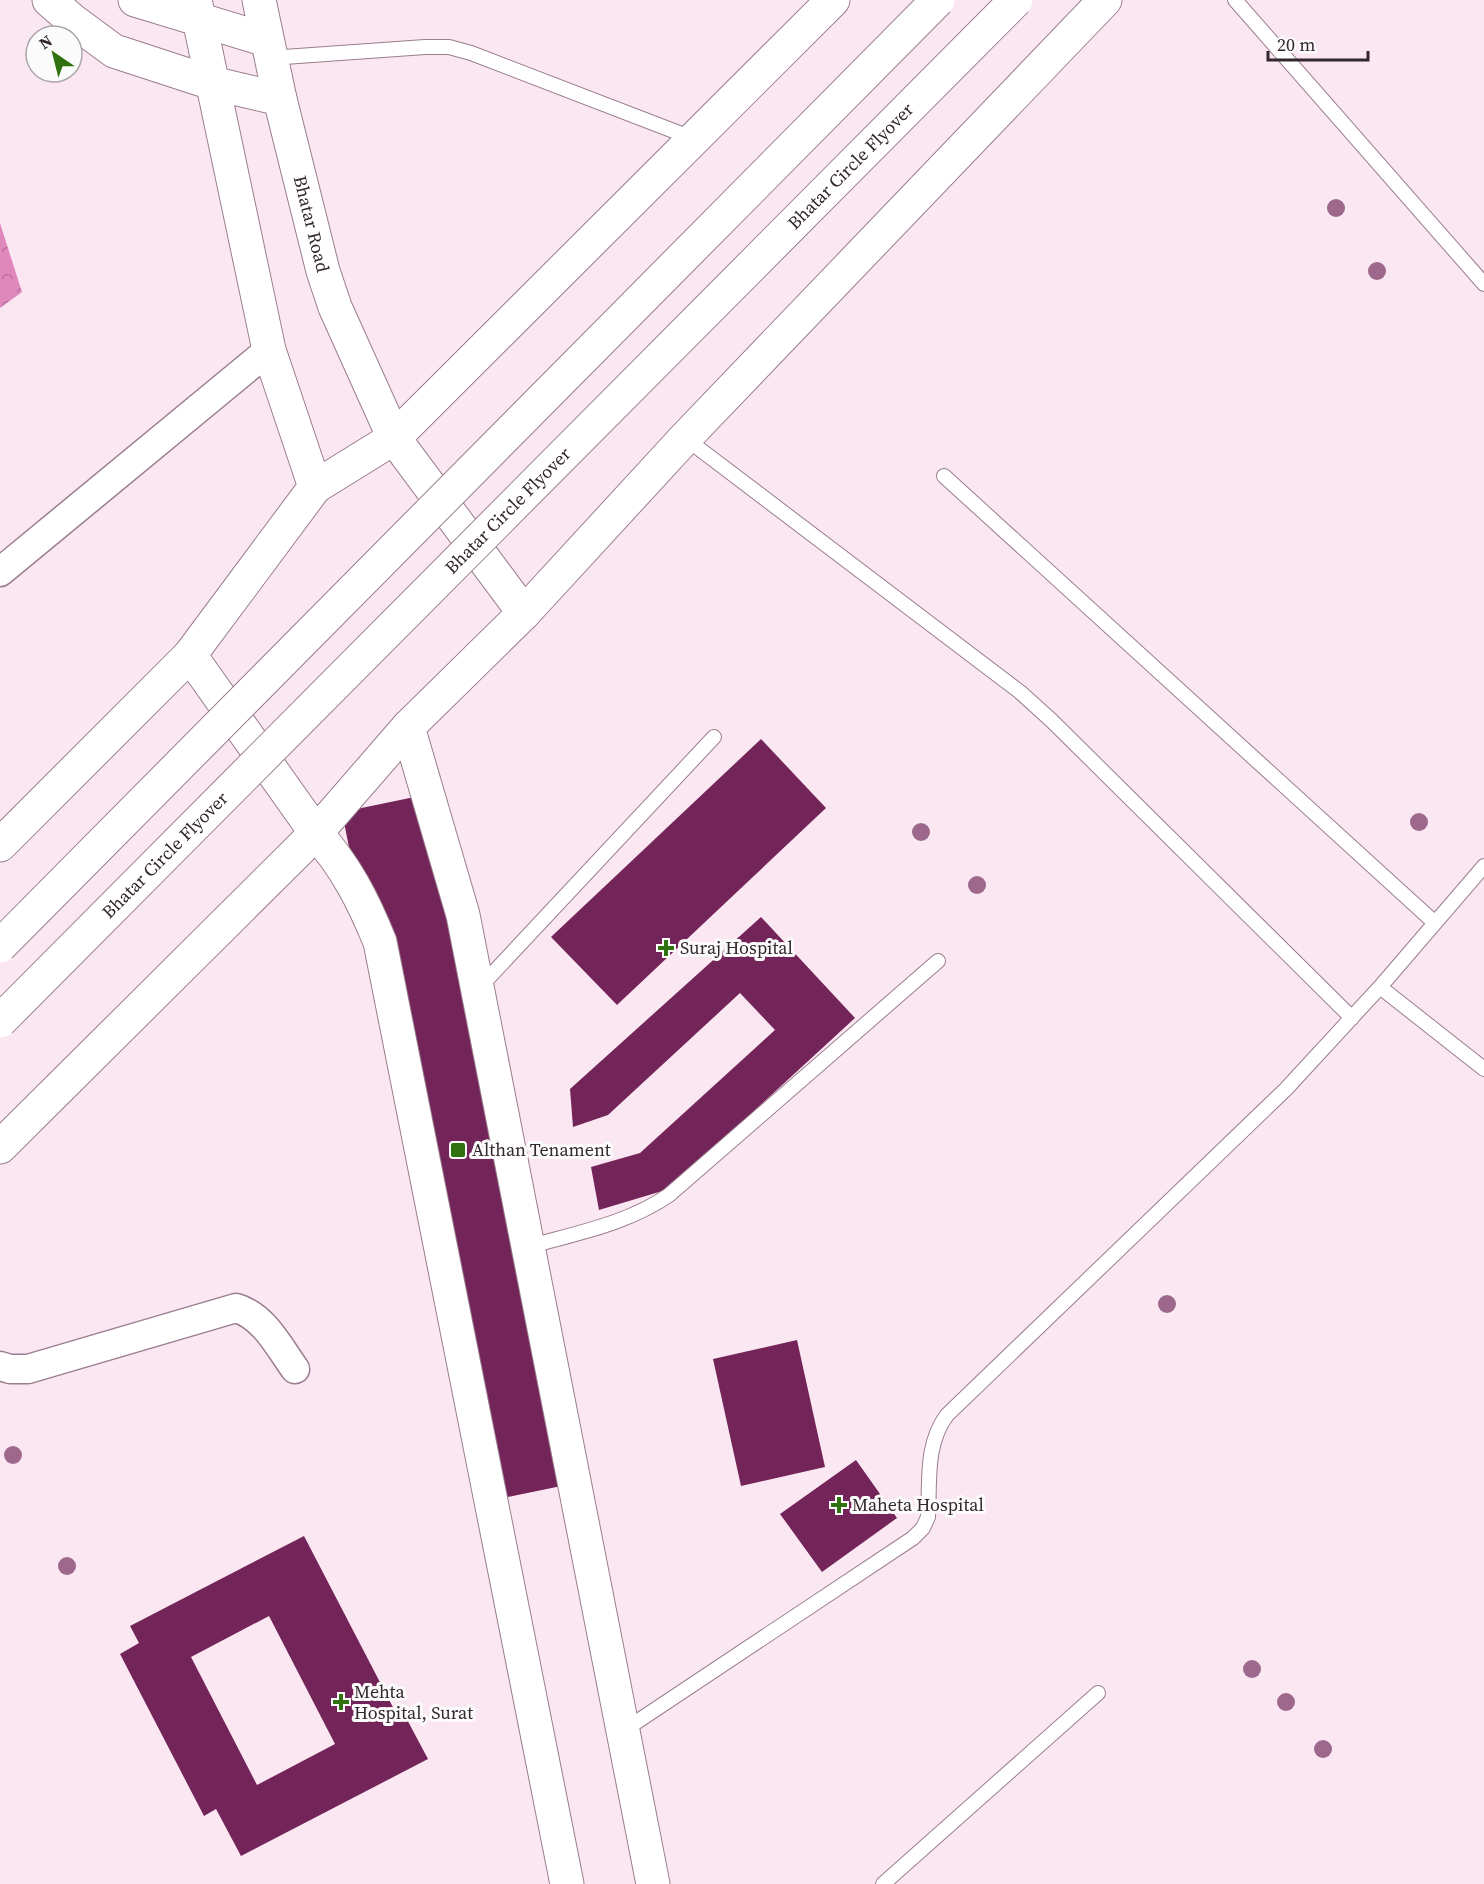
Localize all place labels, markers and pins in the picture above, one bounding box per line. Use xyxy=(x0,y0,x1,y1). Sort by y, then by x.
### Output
place label: Suraj Hospital xyxy=(680,935,793,960)
marker: Suraj Hospital xyxy=(657,939,675,957)
place label: Althan Tenament xyxy=(472,1137,611,1162)
marker: Althan Tenament xyxy=(449,1141,467,1159)
place label: Maheta Hospital xyxy=(852,1492,984,1517)
marker: Maheta Hospital xyxy=(830,1496,848,1514)
place label: Mehta Hospital, Surat xyxy=(354,1679,473,1725)
marker: Mehta Hospital, Surat xyxy=(332,1693,350,1711)

